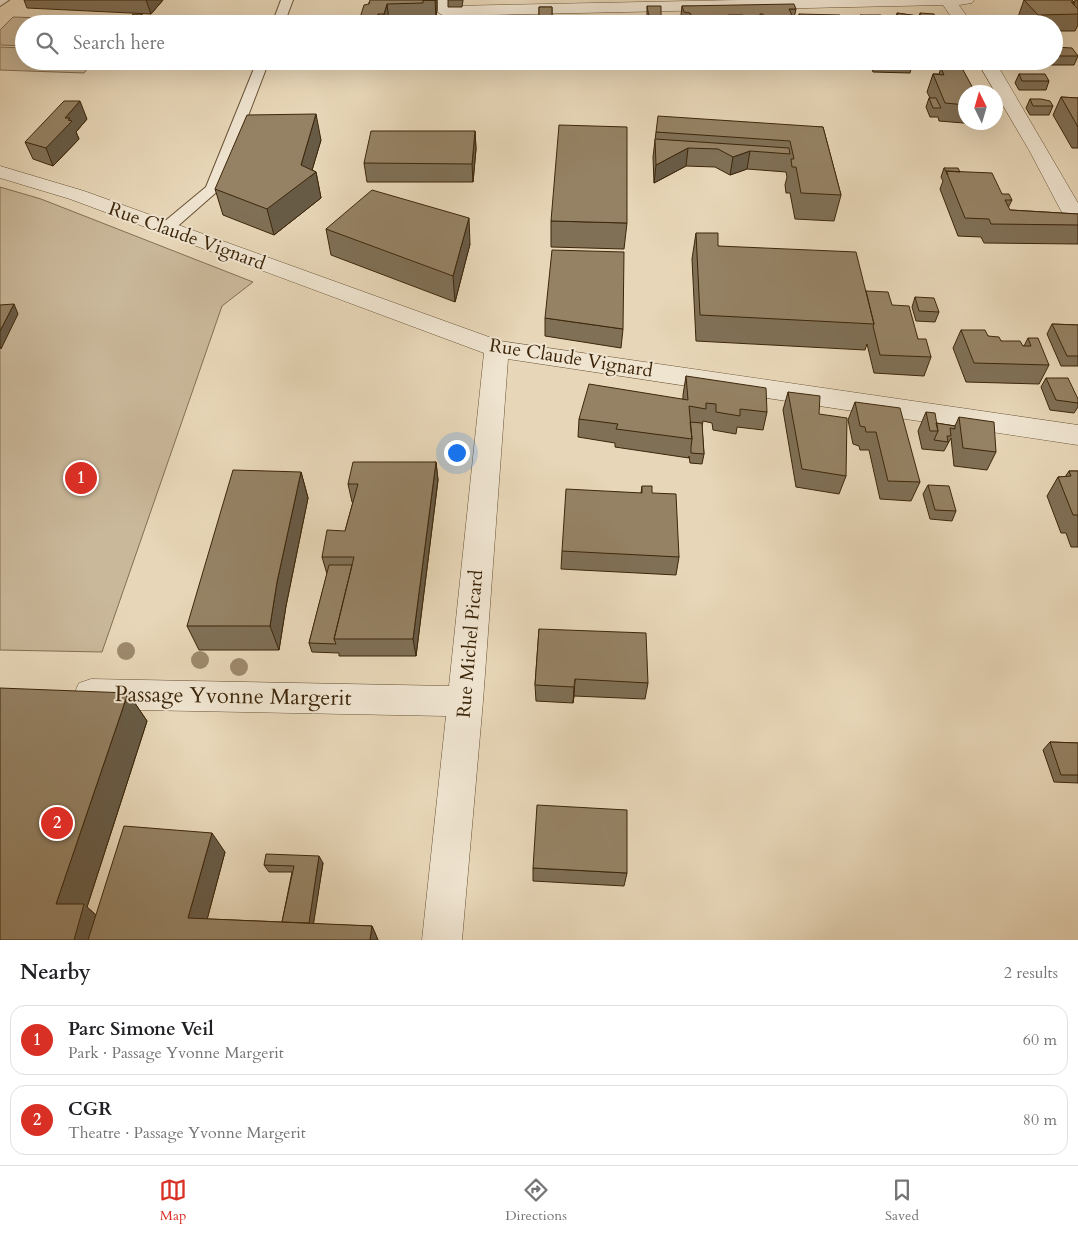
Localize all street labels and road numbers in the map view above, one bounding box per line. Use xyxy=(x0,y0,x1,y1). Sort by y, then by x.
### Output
street label: Rue Claude Vignard xyxy=(105,196,269,276)
street label: Rue Claude Vignard xyxy=(487,332,655,384)
street label: Rue Michel Picard xyxy=(451,569,489,719)
street label: Passage Yvonne Margerit xyxy=(114,679,352,713)

